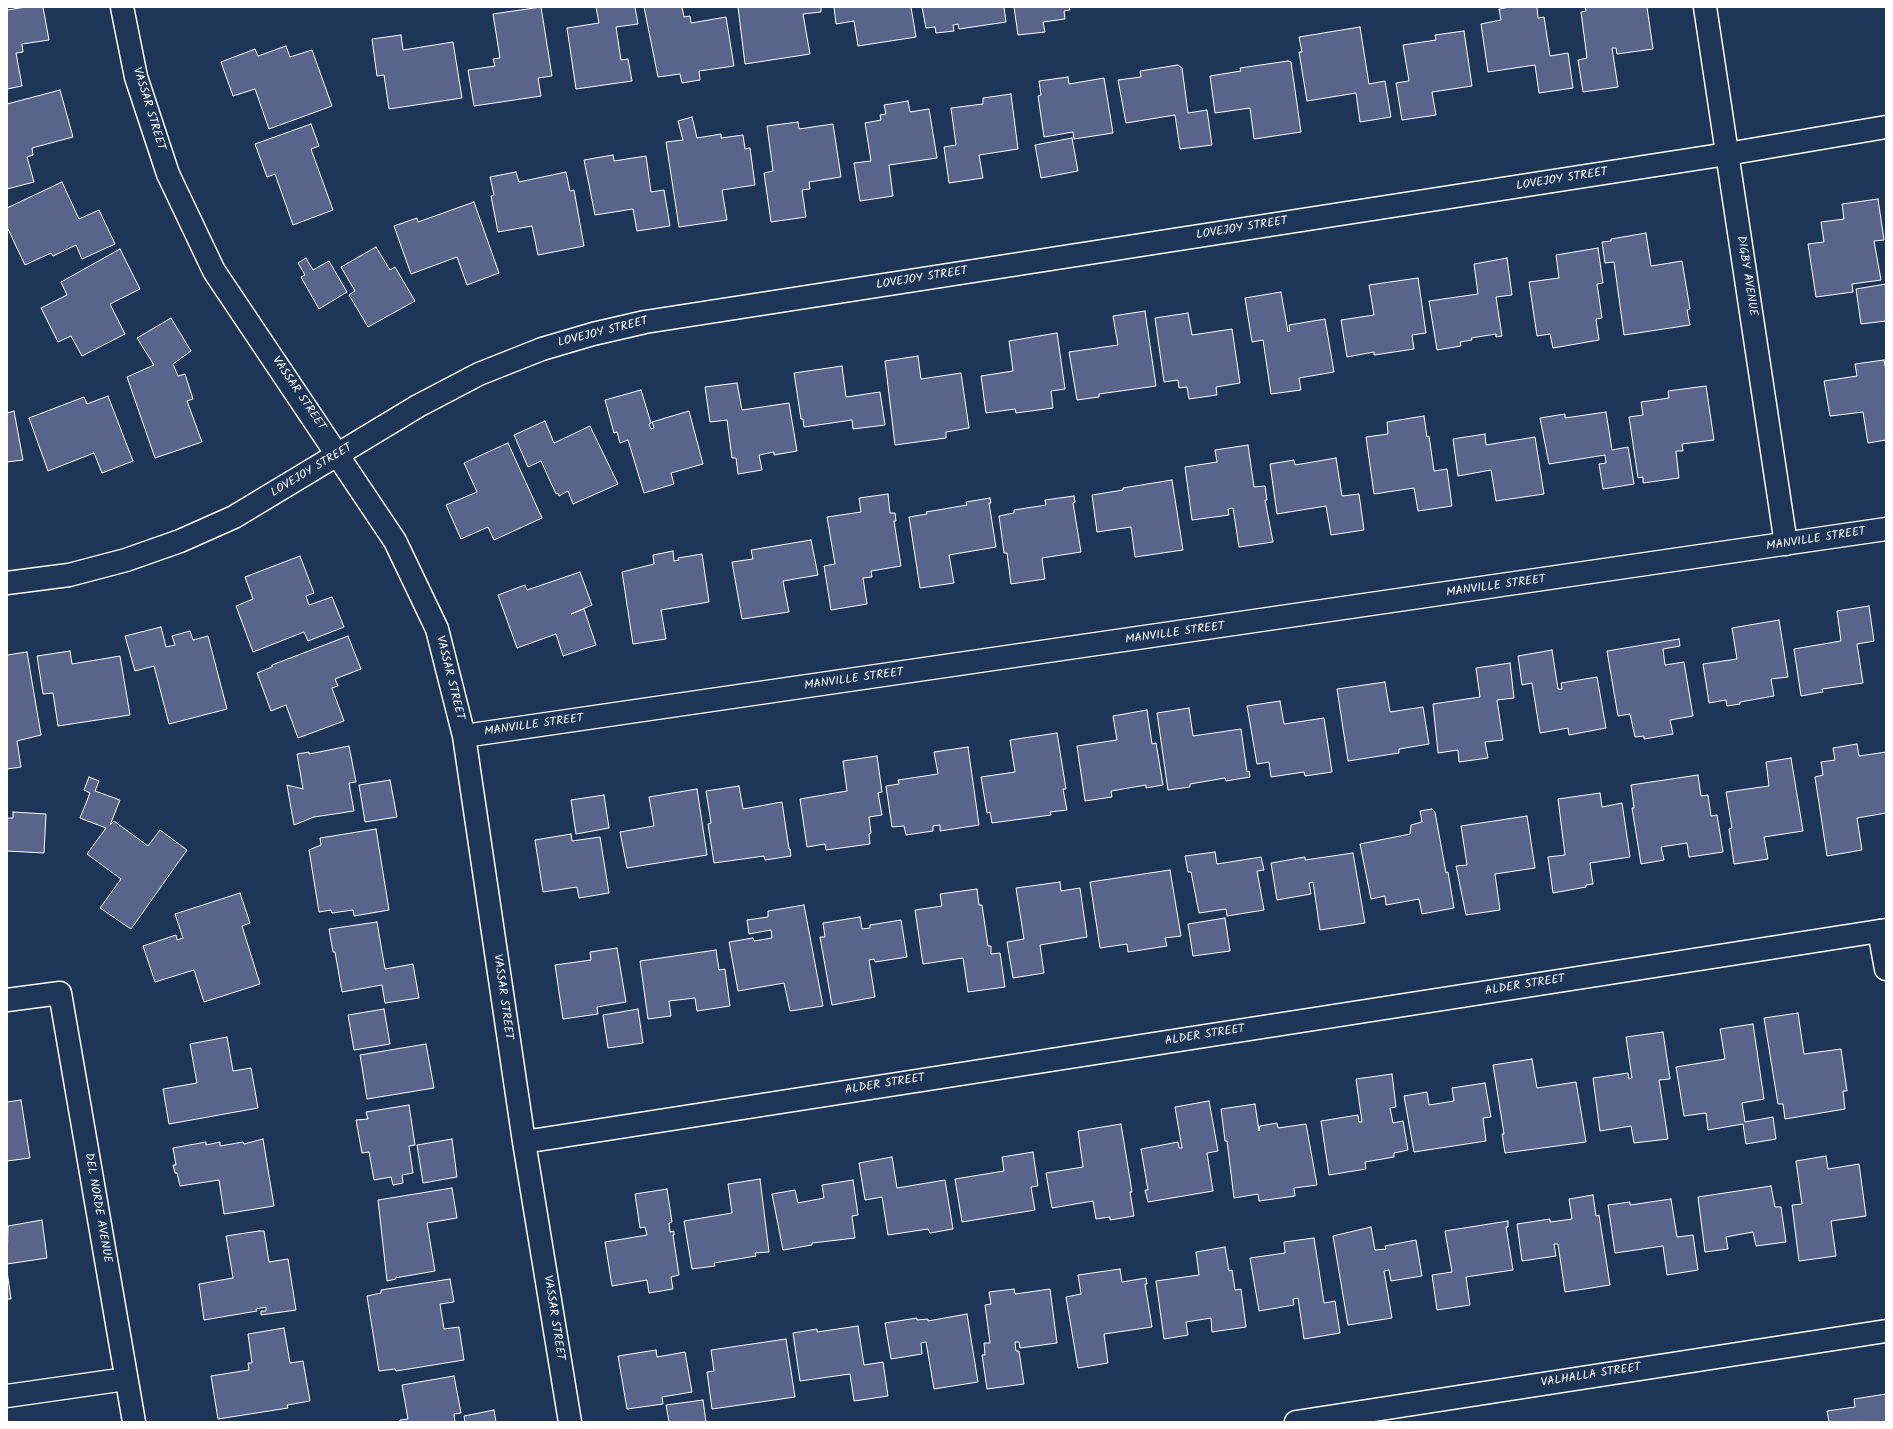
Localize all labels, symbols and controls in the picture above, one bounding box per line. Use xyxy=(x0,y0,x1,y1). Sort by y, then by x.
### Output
street label: VASSAR STREET xyxy=(129,66,167,152)
street label: LOVEJOY STREET xyxy=(1515,166,1609,194)
street label: LOVEJOY STREET xyxy=(1195,215,1289,243)
street label: DIGBY AVENUE xyxy=(1733,235,1759,317)
street label: LOVEJOY STREET xyxy=(875,265,969,293)
street label: LOVEJOY STREET xyxy=(557,315,649,351)
street label: VASSAR STREET xyxy=(268,354,328,434)
street label: LOVEJOY STREET xyxy=(269,441,355,501)
street label: MANVILLE STREET xyxy=(1765,525,1867,555)
street label: MANVILLE STREET xyxy=(1445,573,1547,601)
street label: MANVILLE STREET xyxy=(1124,620,1226,648)
street label: VASSAR STREET xyxy=(432,635,466,721)
street label: MANVILLE STREET xyxy=(803,666,905,694)
street label: MANVILLE STREET xyxy=(483,712,585,740)
street label: VASSAR STREET xyxy=(489,954,515,1040)
street label: ALDER STREET xyxy=(1484,973,1566,999)
street label: ALDER STREET xyxy=(1164,1023,1246,1049)
street label: ALDER STREET xyxy=(844,1072,926,1098)
street label: DEL NORDE AVENUE xyxy=(80,1152,114,1264)
street label: VASSAR STREET xyxy=(539,1275,567,1361)
street label: VALHALLA STREET xyxy=(1540,1361,1642,1391)

